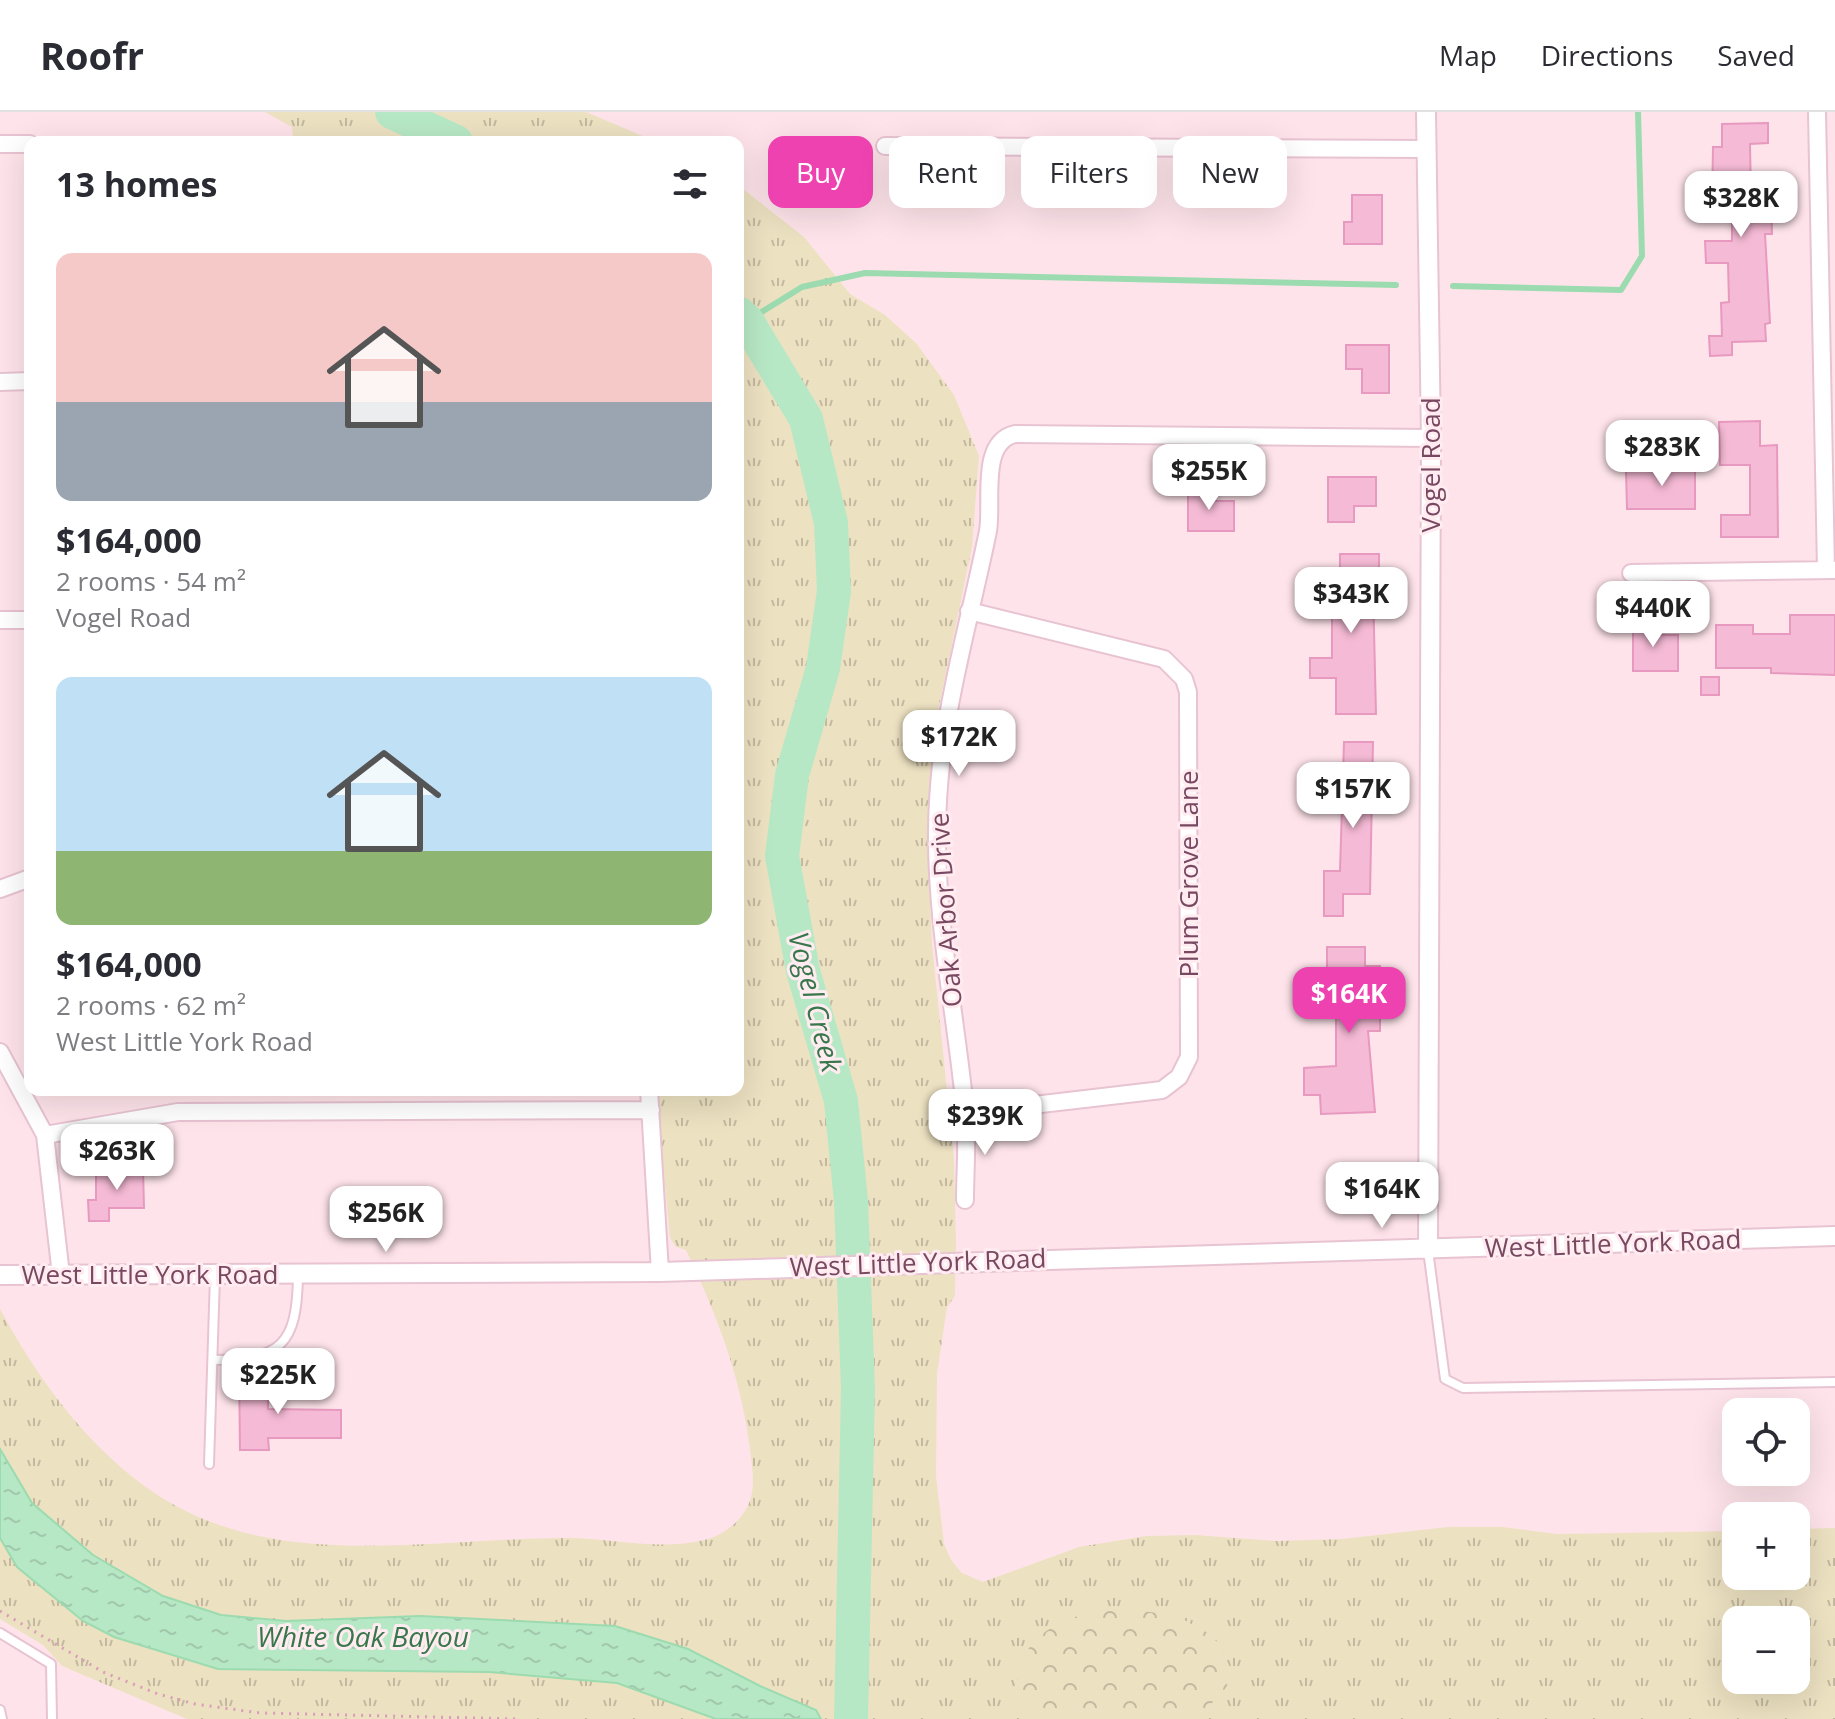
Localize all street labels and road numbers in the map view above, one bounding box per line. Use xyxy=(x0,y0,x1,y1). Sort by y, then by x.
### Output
street label: Vogel Road xyxy=(1412,397,1448,533)
street label: Plum Grove Lane xyxy=(1170,770,1206,978)
street label: Oak Arbor Drive xyxy=(920,812,970,1008)
street label: West Little York Road xyxy=(1484,1221,1742,1265)
street label: West Little York Road xyxy=(789,1240,1047,1284)
street label: West Little York Road xyxy=(22,1256,278,1292)

